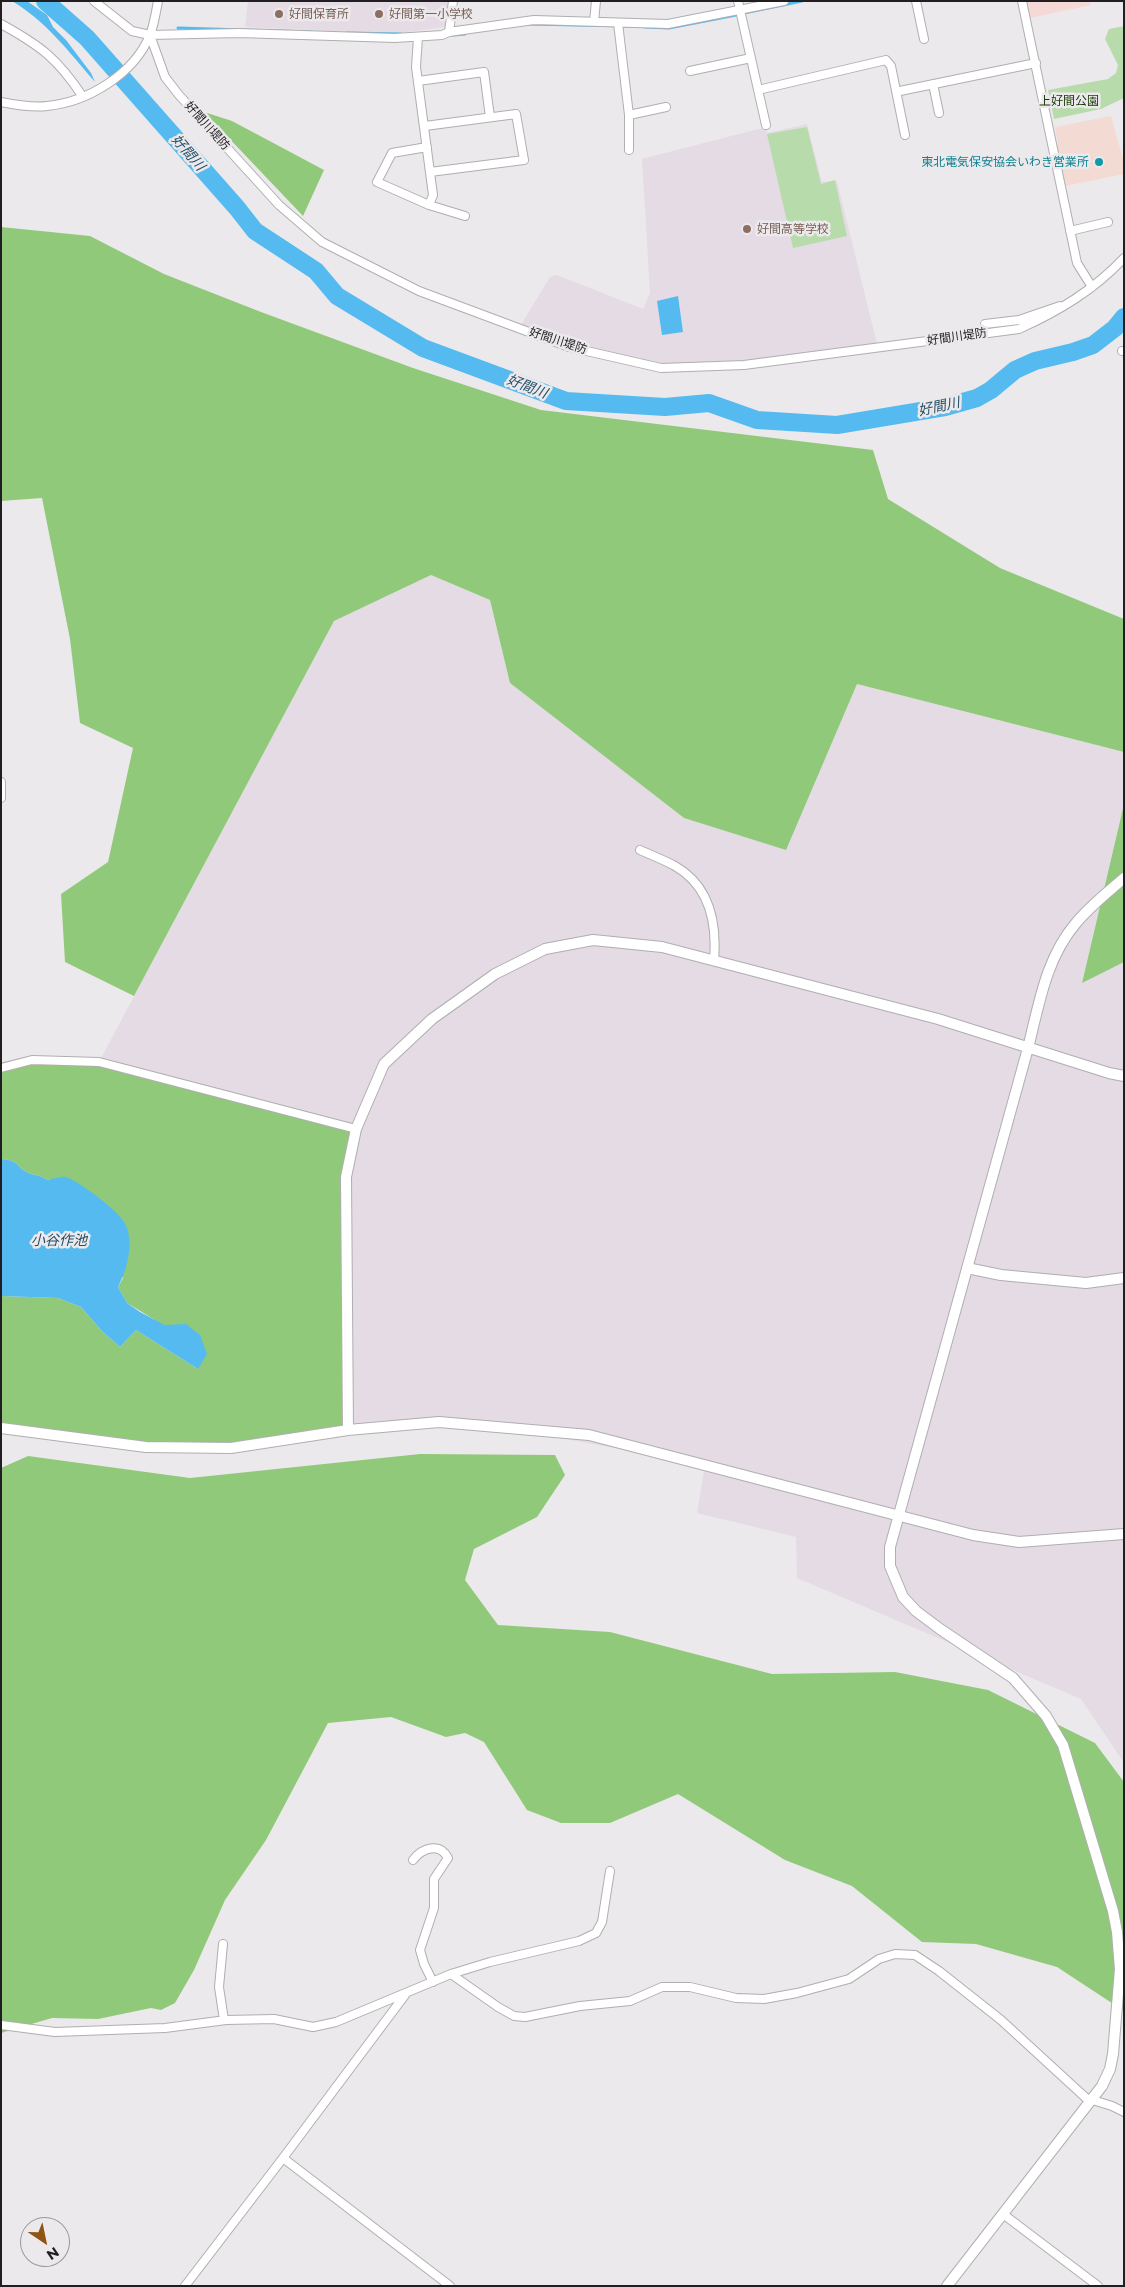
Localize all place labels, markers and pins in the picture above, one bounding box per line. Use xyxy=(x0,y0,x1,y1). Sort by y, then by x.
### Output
place label: 好間保育所 xyxy=(289,7,349,21)
place label: 好間第一小学校 xyxy=(389,7,473,21)
marker: 好間保育所 xyxy=(273,8,285,20)
marker: 好間第一小学校 xyxy=(373,8,385,20)
place label: 東北電気保安協会いわき営業所 xyxy=(921,155,1089,169)
marker: 東北電気保安協会いわき営業所 xyxy=(1093,156,1105,168)
place label: 好間高等学校 xyxy=(757,222,829,236)
marker: 好間高等学校 xyxy=(741,223,753,235)

